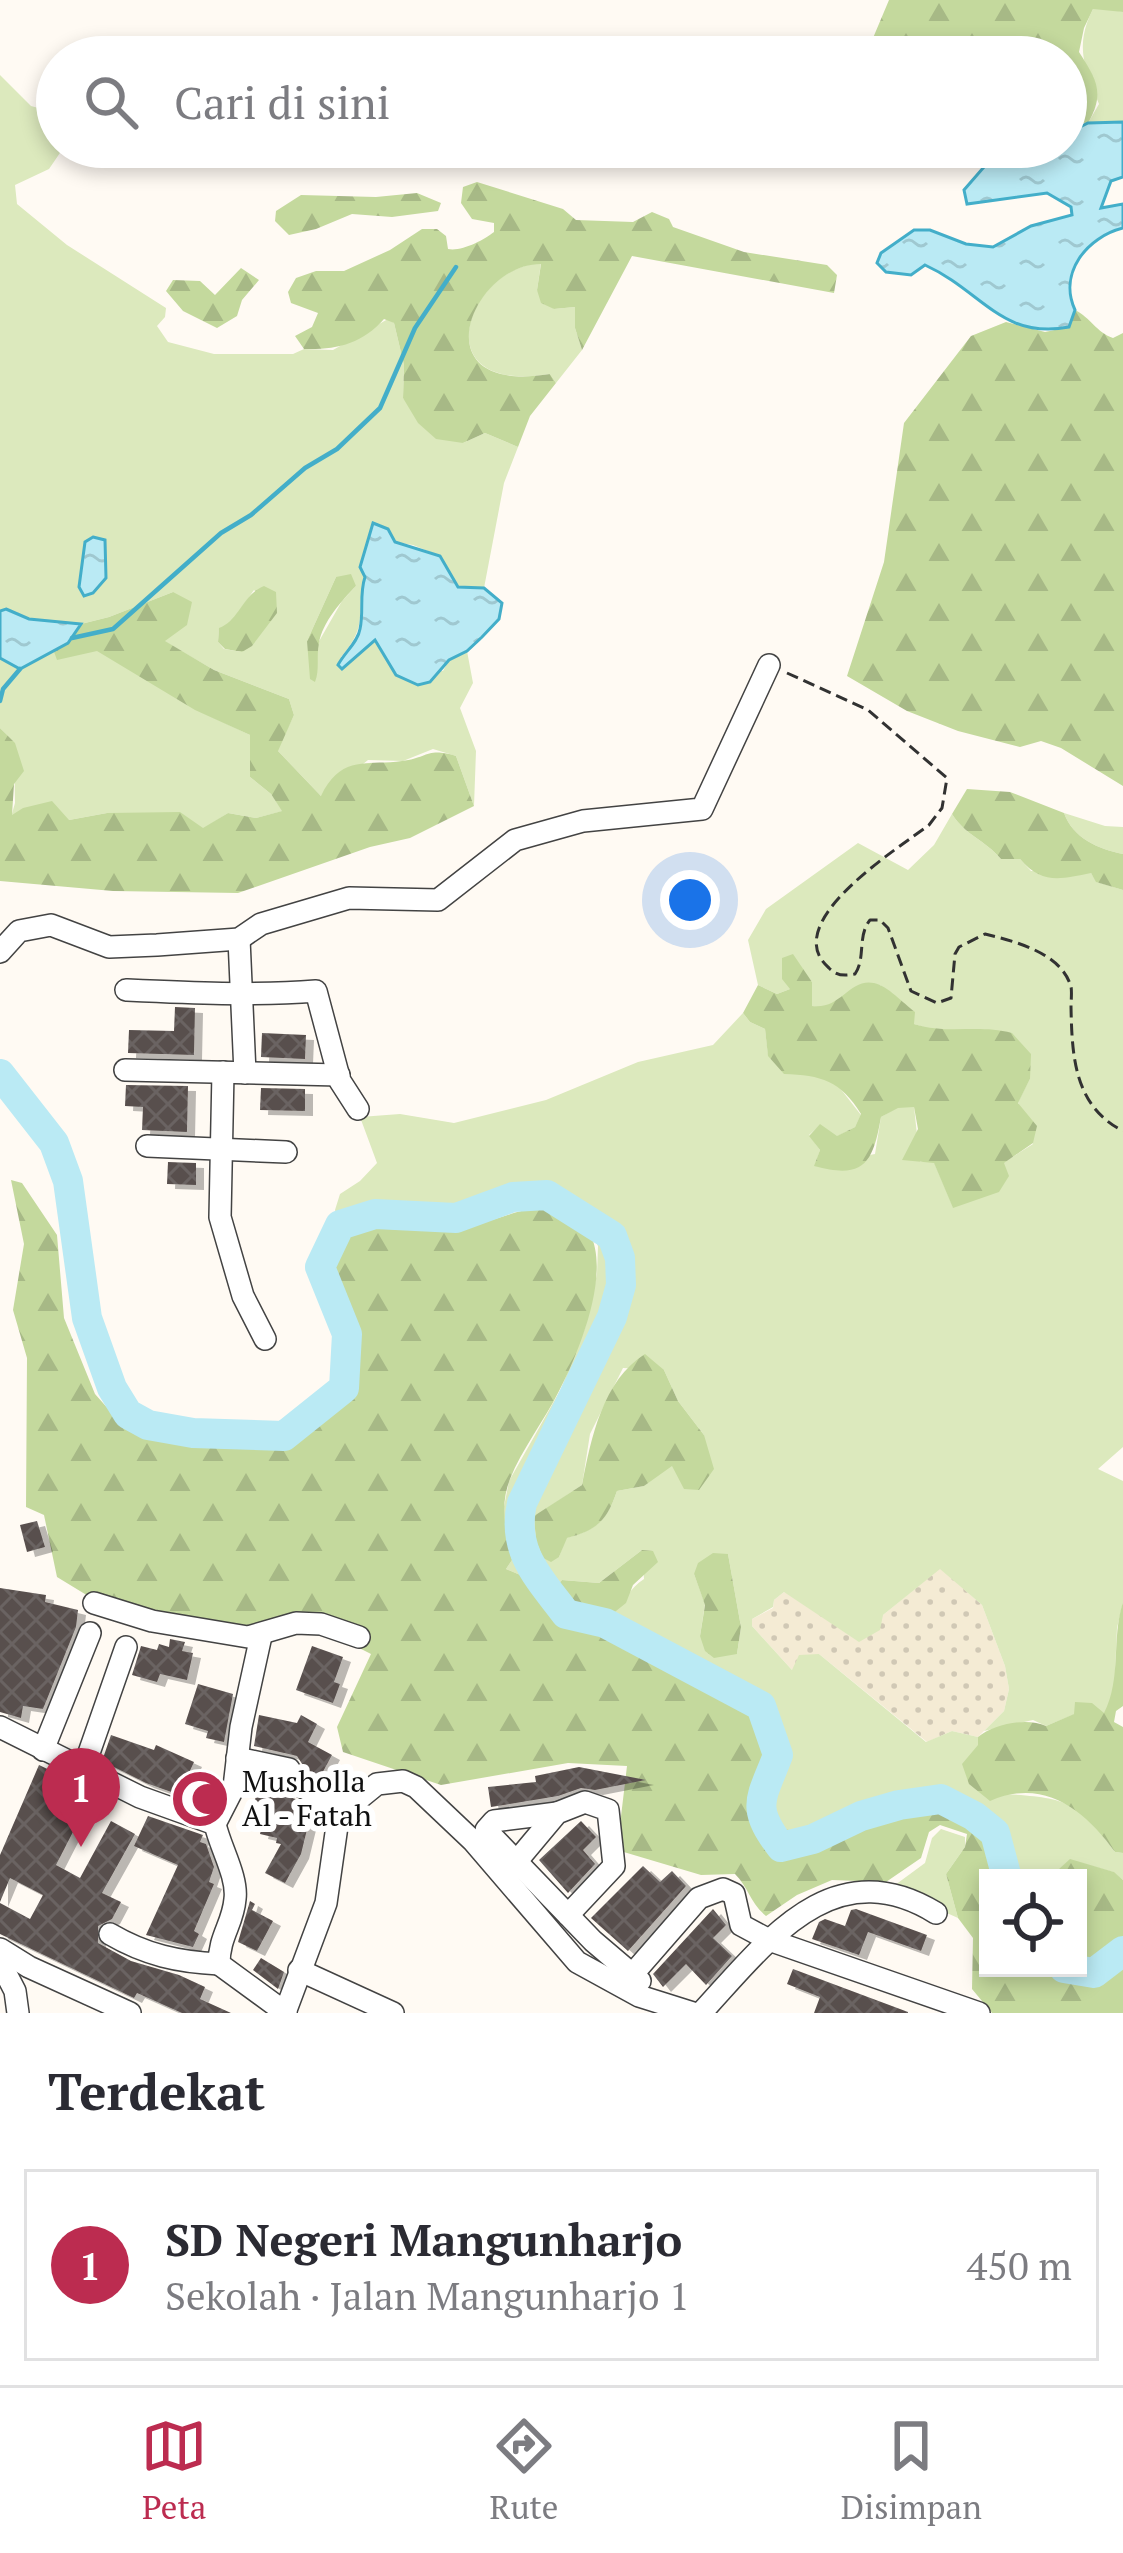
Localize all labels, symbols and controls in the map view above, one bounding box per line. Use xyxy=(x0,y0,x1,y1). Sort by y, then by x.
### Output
search box xyxy=(36,36,1087,168)
icon: search xyxy=(78,69,144,135)
text: Cari di sini xyxy=(174,72,390,132)
your location xyxy=(660,870,720,930)
pin: 1 xyxy=(42,1748,120,1847)
place label: Musholla Al - Fatah xyxy=(242,1761,372,1835)
mosque icon: Musholla Al - Fatah xyxy=(169,1768,231,1830)
map controls xyxy=(979,1869,1087,1977)
button: locate xyxy=(979,1869,1087,1977)
text: Terdekat xyxy=(48,2057,265,2125)
text: SD Negeri Mangunharjo xyxy=(165,2209,682,2269)
text: 1 xyxy=(79,2239,101,2291)
text: 450 m xyxy=(967,2239,1072,2291)
text: Sekolah · Jalan Mangunharjo 1 xyxy=(165,2269,690,2321)
tab: Peta xyxy=(141,2413,207,2528)
tab: Rute xyxy=(490,2413,558,2528)
tab: Disimpan xyxy=(841,2413,982,2528)

